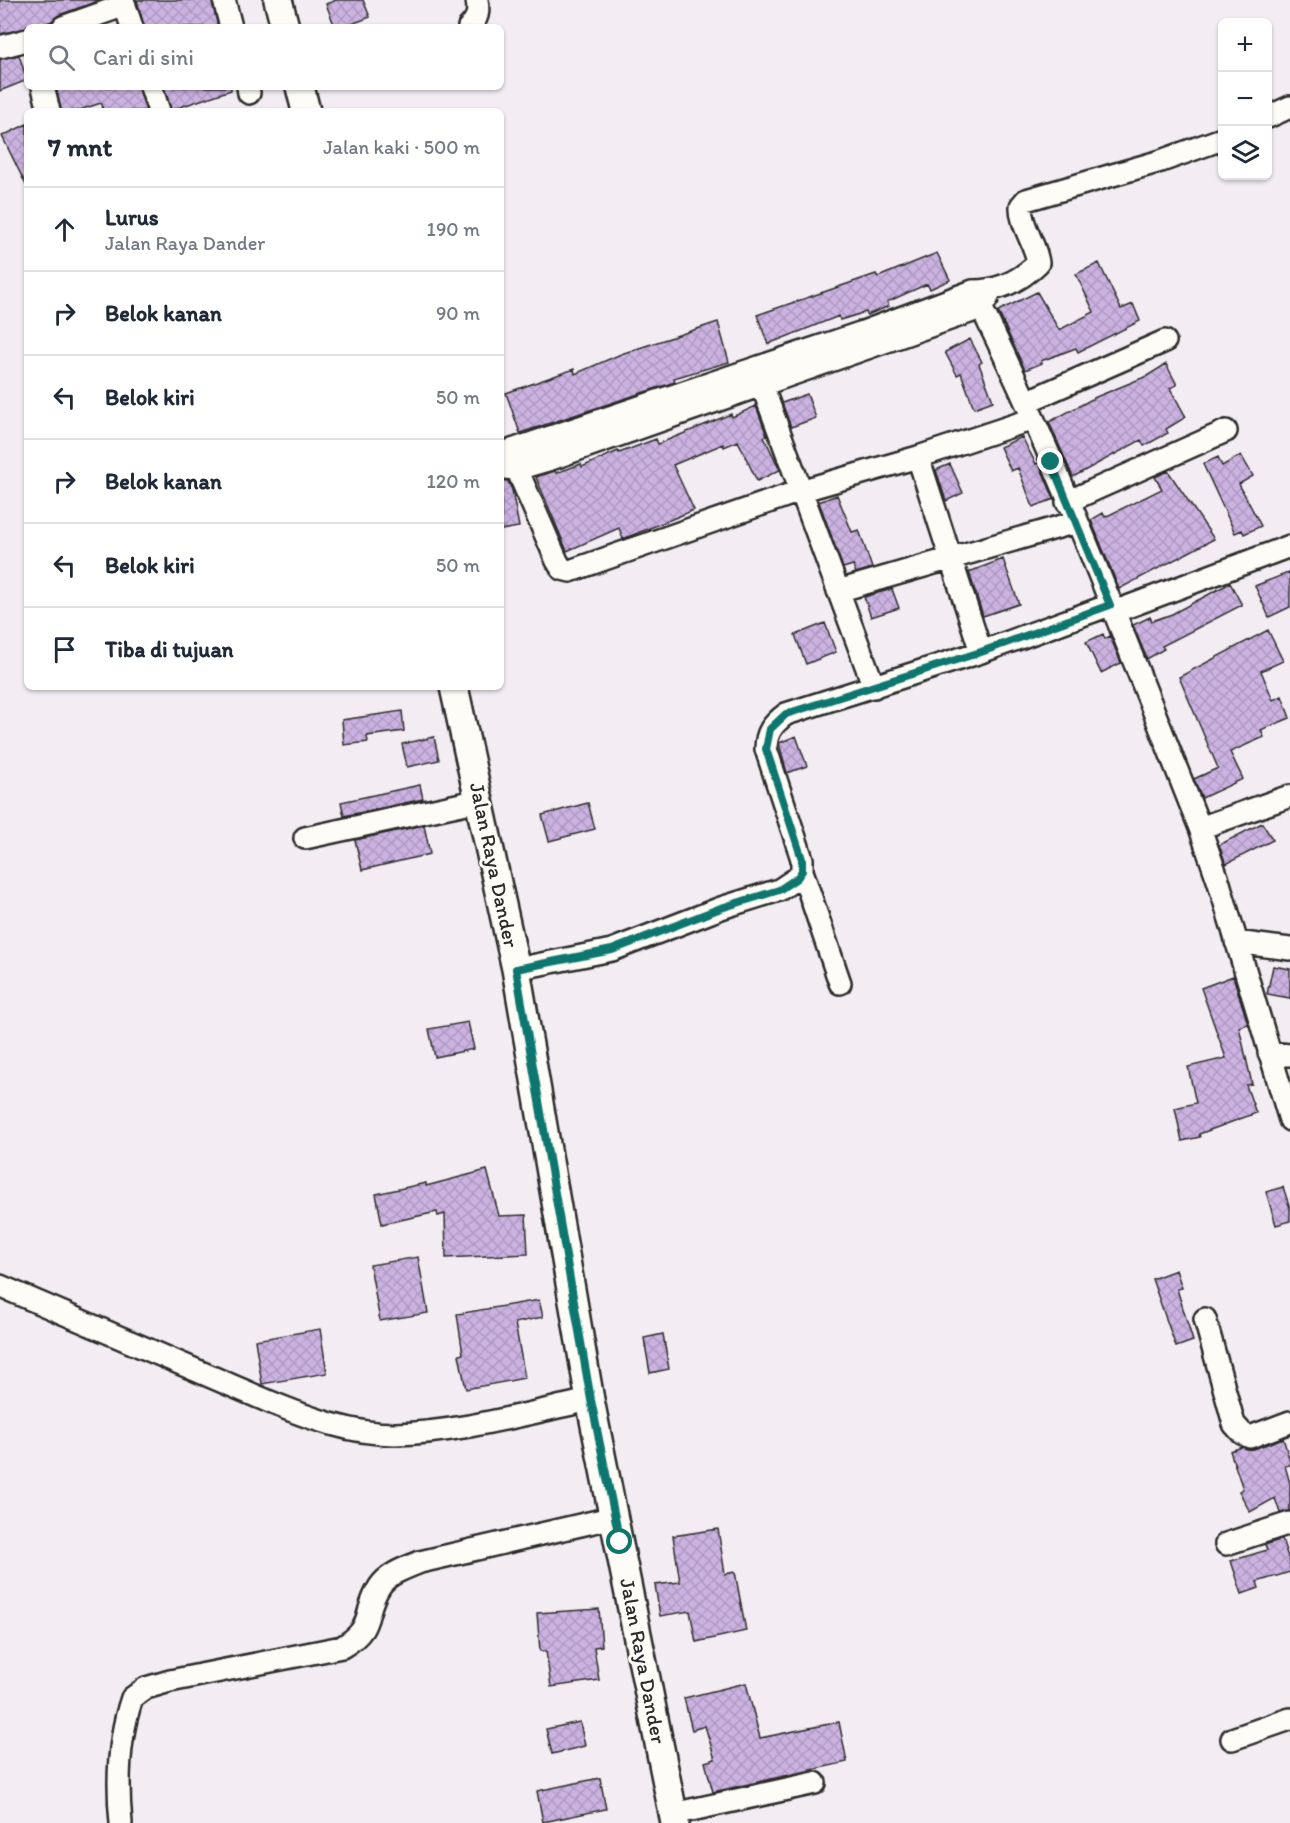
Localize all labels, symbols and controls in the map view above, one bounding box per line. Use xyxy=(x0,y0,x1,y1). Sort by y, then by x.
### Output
map controls xyxy=(1218,18,1272,180)
button: + xyxy=(1218,18,1272,72)
search box xyxy=(24,24,504,90)
icon: search xyxy=(45,41,78,74)
text: Cari di sini xyxy=(93,44,194,71)
button: − xyxy=(1218,72,1272,126)
button: layers xyxy=(1218,126,1272,180)
text: 7 mnt xyxy=(48,131,112,163)
text: Jalan kaki · 500 m xyxy=(323,135,480,159)
text: Lurus xyxy=(105,204,159,231)
icon: ahead xyxy=(48,213,81,246)
text: 190 m xyxy=(427,217,480,241)
text: Jalan Raya Dander xyxy=(105,231,265,255)
icon: right xyxy=(48,297,81,330)
text: Belok kanan xyxy=(105,300,222,327)
text: 90 m xyxy=(436,301,480,325)
icon: left xyxy=(48,381,81,414)
text: Belok kiri xyxy=(105,384,195,411)
text: 50 m xyxy=(436,385,480,409)
route end xyxy=(1037,448,1063,474)
icon: right xyxy=(48,465,81,498)
text: Belok kanan xyxy=(105,468,222,495)
text: 120 m xyxy=(427,469,480,493)
icon: left xyxy=(48,549,81,582)
text: Belok kiri xyxy=(105,552,195,579)
text: 50 m xyxy=(436,553,480,577)
icon: arrive xyxy=(48,633,81,666)
text: Tiba di tujuan xyxy=(105,636,234,663)
street label: Jalan Raya Dander xyxy=(465,780,524,950)
route start xyxy=(606,1528,632,1554)
street label: Jalan Raya Dander xyxy=(615,1576,672,1747)

